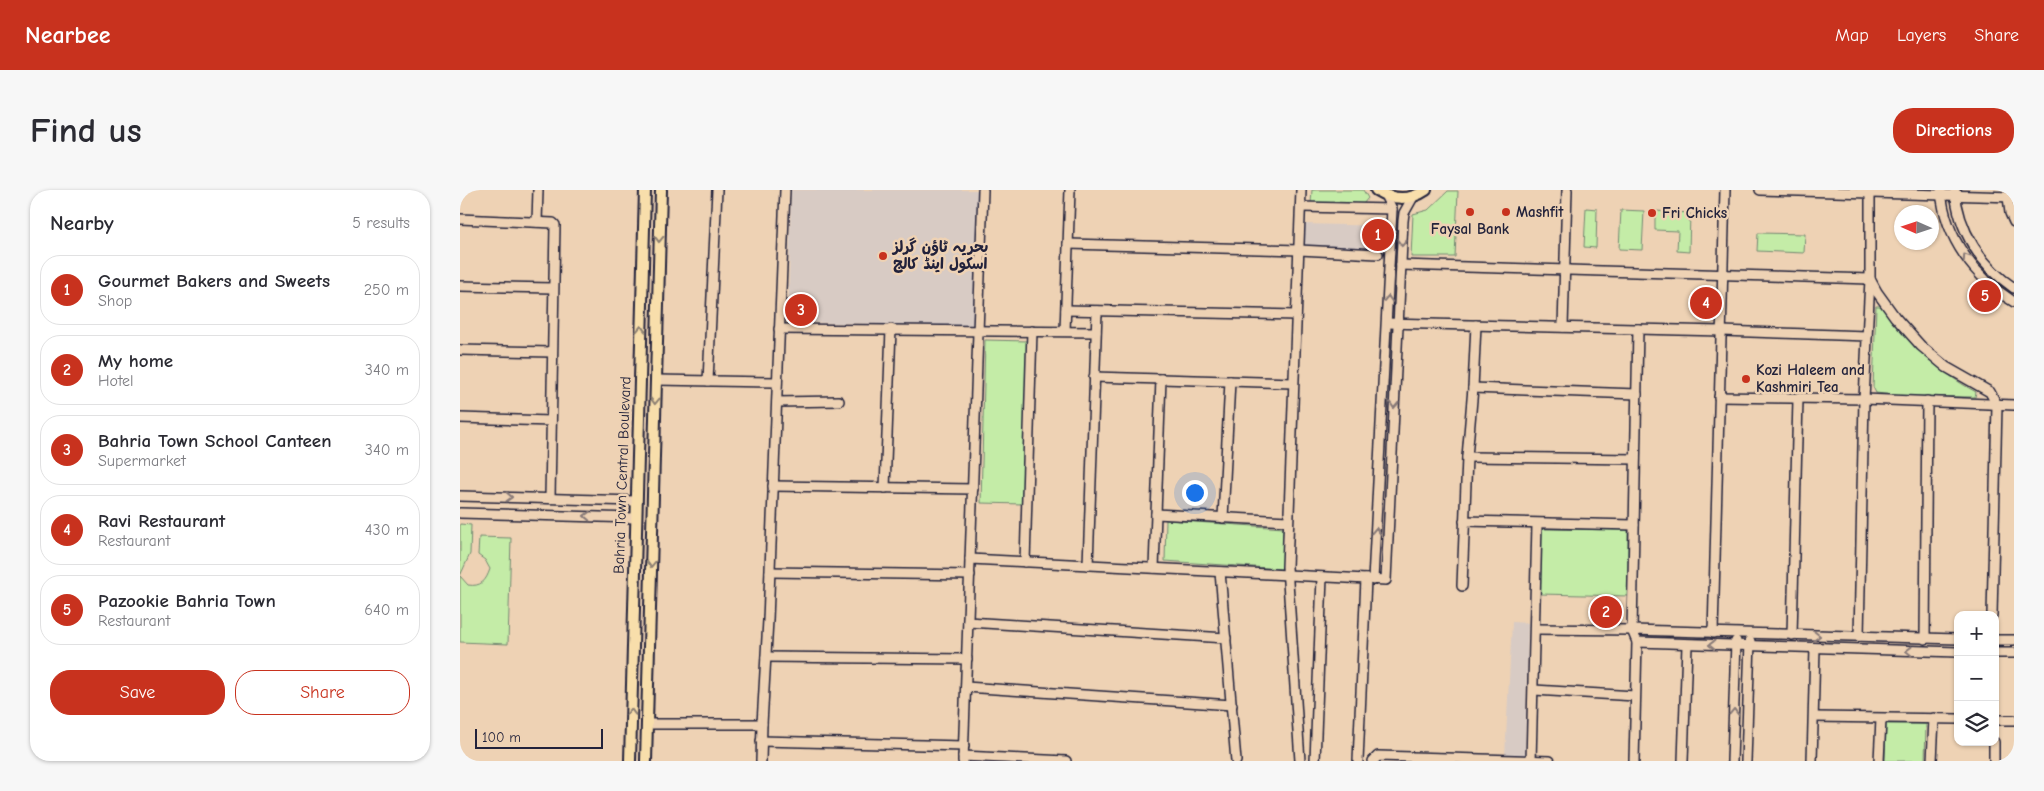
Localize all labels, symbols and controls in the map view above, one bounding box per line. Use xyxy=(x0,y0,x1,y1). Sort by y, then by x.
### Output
text: Nearbee xyxy=(25,21,110,49)
text: Map xyxy=(1835,25,1869,46)
text: Layers xyxy=(1897,25,1946,46)
text: Share xyxy=(1974,25,2019,46)
button: Directions xyxy=(1893,108,2014,153)
text: Find us xyxy=(30,110,142,151)
place label: Mashfit xyxy=(1516,203,1564,221)
place label: Fri Chicks xyxy=(1662,204,1727,222)
north arrow xyxy=(1894,205,1939,250)
marker: Faysal Bank xyxy=(1464,206,1476,218)
marker: Mashfit xyxy=(1500,206,1512,218)
marker: Fri Chicks xyxy=(1646,207,1658,219)
text: Nearby xyxy=(50,211,114,235)
text: 5 results xyxy=(352,214,410,232)
pin: 1 xyxy=(1362,216,1394,254)
place label: Faysal Bank xyxy=(1431,220,1510,238)
one-way arrow xyxy=(654,235,665,243)
place label: بحریہ ٹاؤن گرلز اسکول اینڈ کالج xyxy=(891,237,988,274)
one-way arrow xyxy=(1396,239,1407,247)
marker: بحریہ ٹاؤن گرلز اسکول اینڈ کالج xyxy=(877,250,889,262)
one-way arrow xyxy=(1963,253,1972,263)
text: Gourmet Bakers and Sweets xyxy=(98,270,330,292)
pin: 5 xyxy=(1969,277,2001,315)
text: 1 xyxy=(64,281,70,299)
text: 250 m xyxy=(364,281,409,299)
pin: 4 xyxy=(1690,284,1722,322)
pin: 3 xyxy=(785,291,817,329)
text: Shop xyxy=(98,292,132,310)
one-way arrow xyxy=(1383,295,1394,303)
one-way arrow xyxy=(636,325,646,333)
text: My home xyxy=(98,350,173,372)
text: 2 xyxy=(63,361,71,379)
text: 340 m xyxy=(365,361,409,379)
place label: Kozi Haleem and Kashmiri Tea xyxy=(1756,361,1865,396)
text: Hotel xyxy=(98,372,134,390)
marker: Kozi Haleem and Kashmiri Tea xyxy=(1740,373,1752,385)
street label: Bahria Town Central Boulevard xyxy=(610,376,634,574)
one-way arrow xyxy=(650,398,660,405)
one-way arrow xyxy=(1389,402,1400,410)
text: Bahria Town School Canteen xyxy=(98,430,331,452)
text: 3 xyxy=(63,441,71,459)
text: 340 m xyxy=(365,441,409,459)
text: Supermarket xyxy=(98,452,186,470)
your location xyxy=(1182,480,1208,506)
one-way arrow xyxy=(505,492,513,503)
text: Ravi Restaurant xyxy=(98,510,225,532)
one-way arrow xyxy=(582,511,590,522)
text: 4 xyxy=(63,521,71,539)
text: 430 m xyxy=(365,521,409,539)
one-way arrow xyxy=(1371,527,1381,534)
text: Restaurant xyxy=(98,532,170,550)
one-way arrow xyxy=(646,560,656,568)
text: Pazookie Bahria Town xyxy=(98,590,276,612)
pin: 2 xyxy=(1590,593,1622,631)
text: 5 xyxy=(63,601,71,619)
text: 640 m xyxy=(364,601,409,619)
map controls xyxy=(1954,611,1999,746)
button: + xyxy=(1954,611,1999,656)
text: Restaurant xyxy=(98,612,170,630)
one-way arrow xyxy=(1813,630,1821,641)
one-way arrow xyxy=(1707,640,1715,650)
one-way arrow xyxy=(1905,645,1913,656)
button: − xyxy=(1954,656,1999,701)
button: Save xyxy=(50,670,225,715)
button: Share xyxy=(235,670,410,715)
button: layers xyxy=(1954,701,1999,746)
one-way arrow xyxy=(626,708,636,716)
one-way arrow xyxy=(1729,708,1739,716)
scale bar xyxy=(475,726,602,749)
text: 100 m xyxy=(482,729,521,746)

